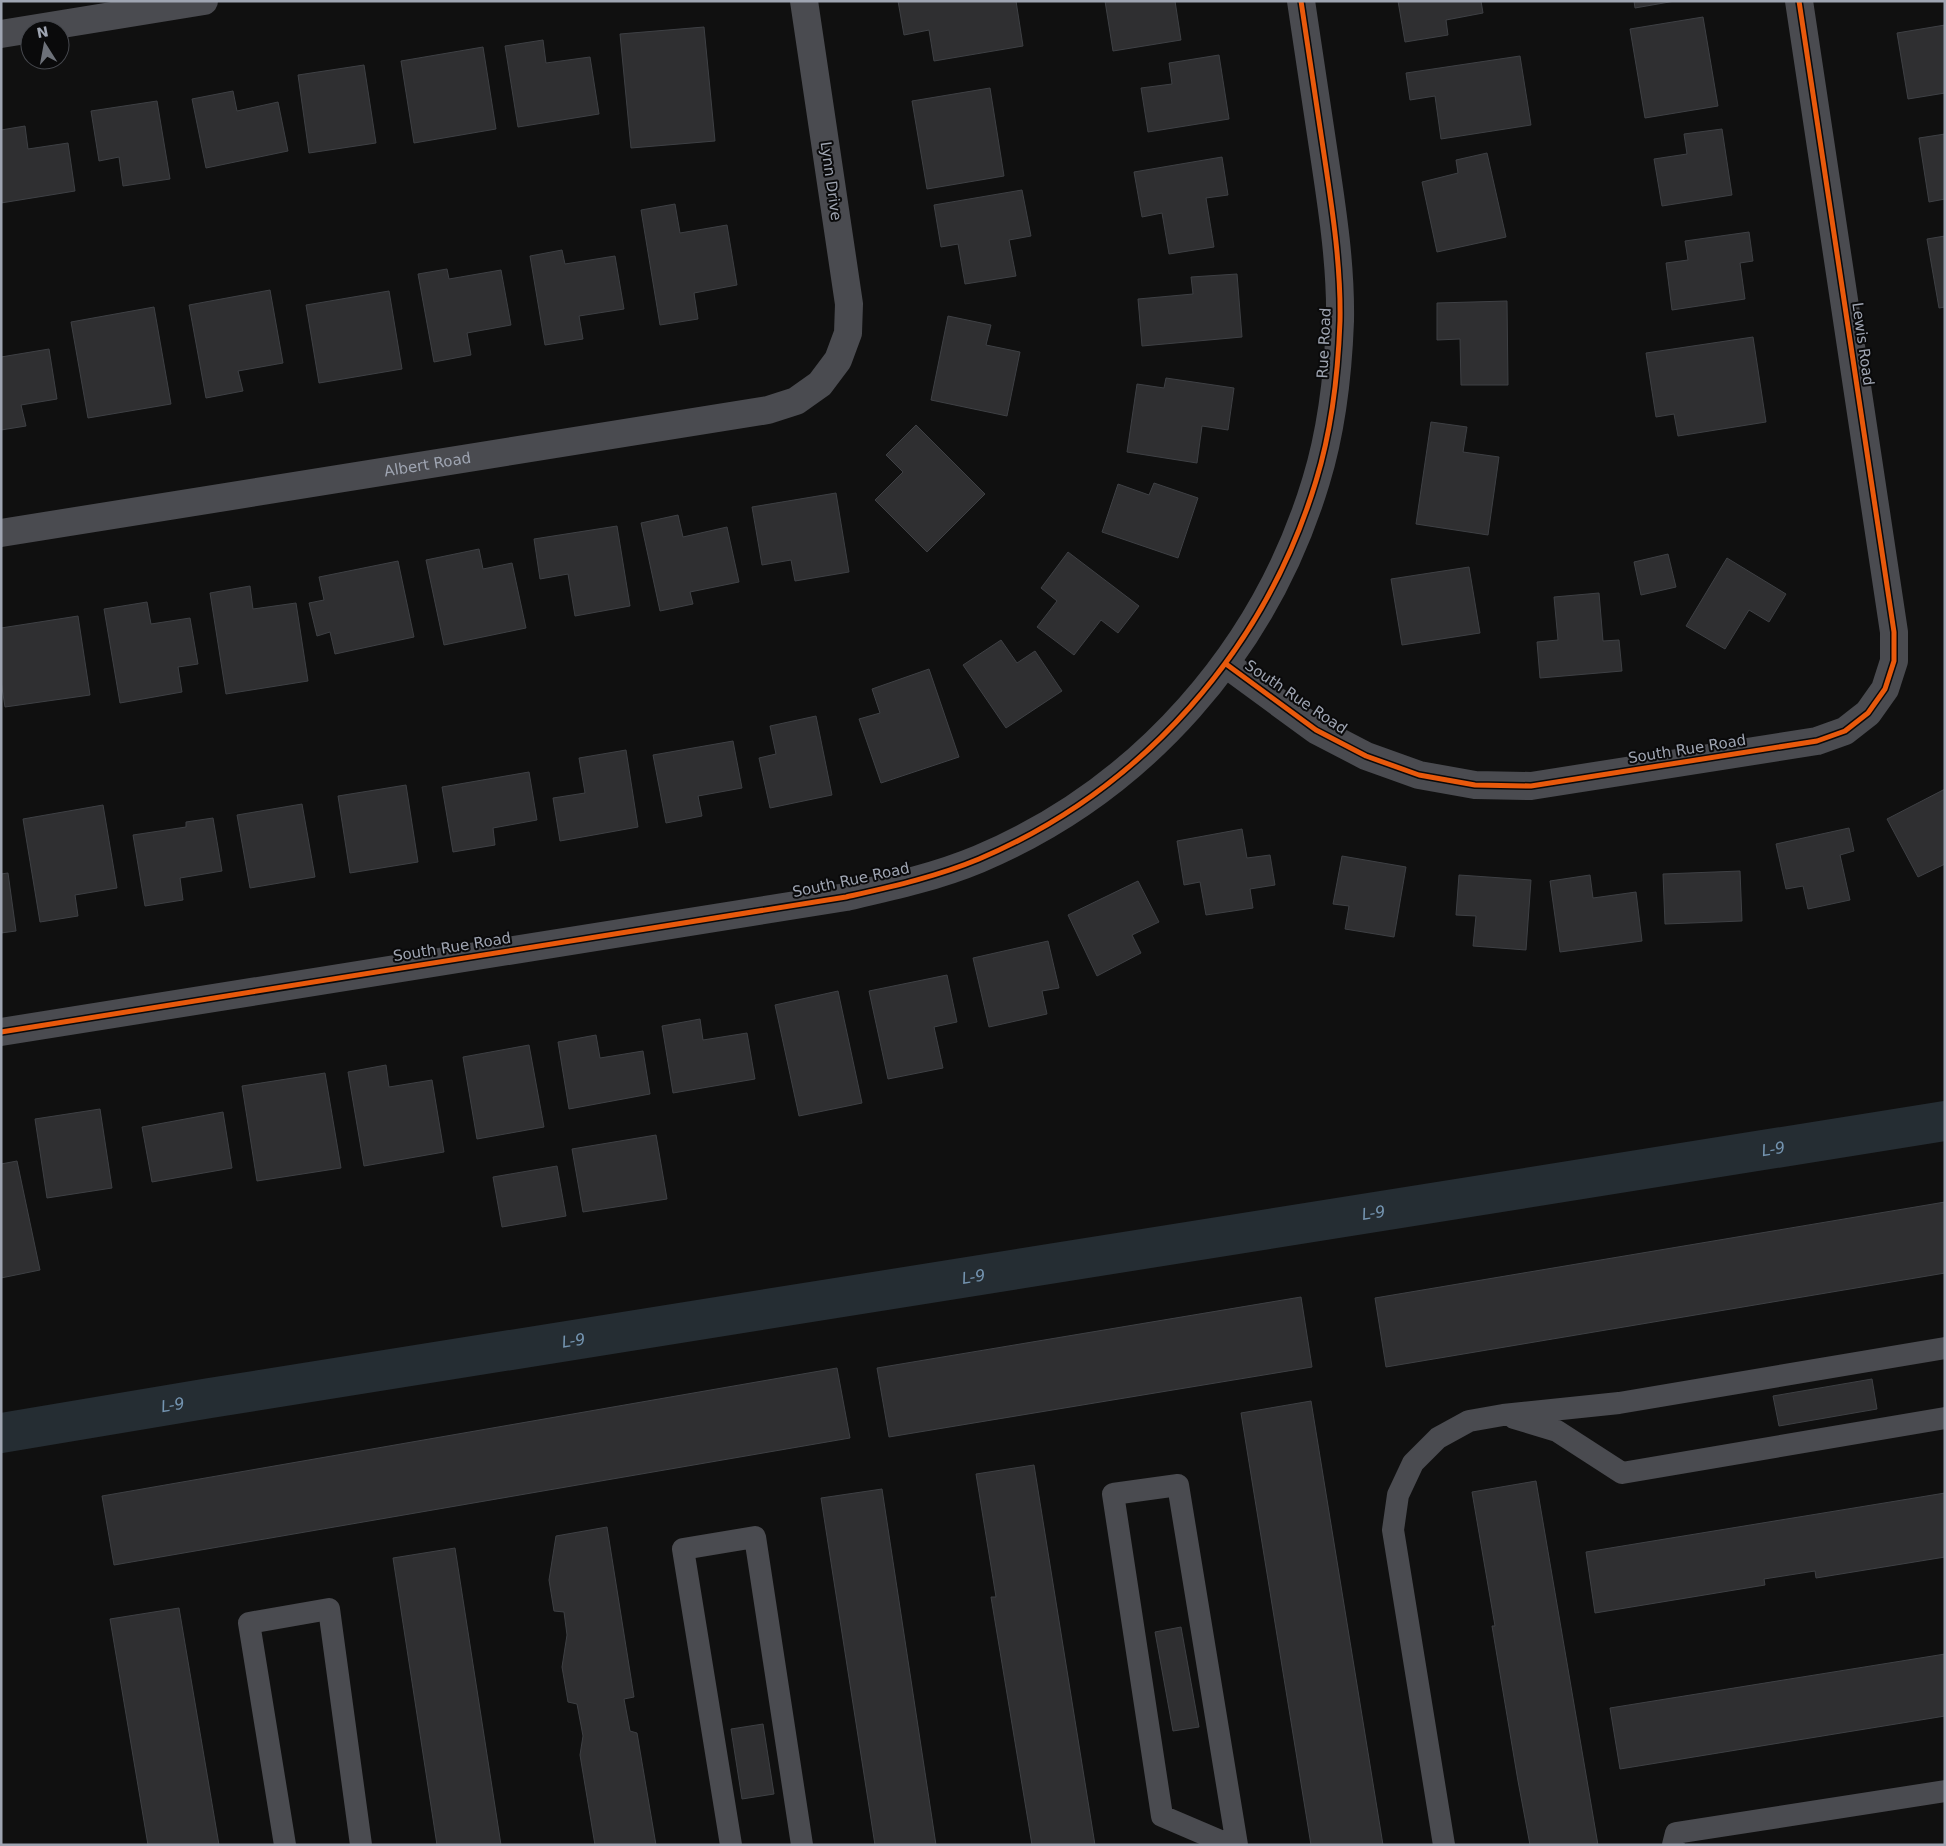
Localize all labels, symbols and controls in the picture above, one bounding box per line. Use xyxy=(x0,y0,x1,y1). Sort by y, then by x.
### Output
north arrow xyxy=(20,20,70,70)
text: N xyxy=(35,23,50,41)
street label: Lynn Drive xyxy=(817,140,845,222)
street label: Lewis Road xyxy=(1848,301,1878,387)
street label: Rue Road xyxy=(1313,307,1335,379)
street label: Albert Road xyxy=(383,449,472,480)
street label: South Rue Road xyxy=(1242,656,1350,738)
street label: South Rue Road xyxy=(1627,731,1747,767)
street label: South Rue Road xyxy=(791,859,911,901)
street label: South Rue Road xyxy=(392,929,512,965)
water label: L-9 xyxy=(1760,1137,1786,1160)
water label: L-9 xyxy=(1360,1201,1387,1224)
water label: L-9 xyxy=(960,1265,987,1287)
water label: L-9 xyxy=(560,1329,587,1351)
water label: L-9 xyxy=(159,1393,186,1416)

